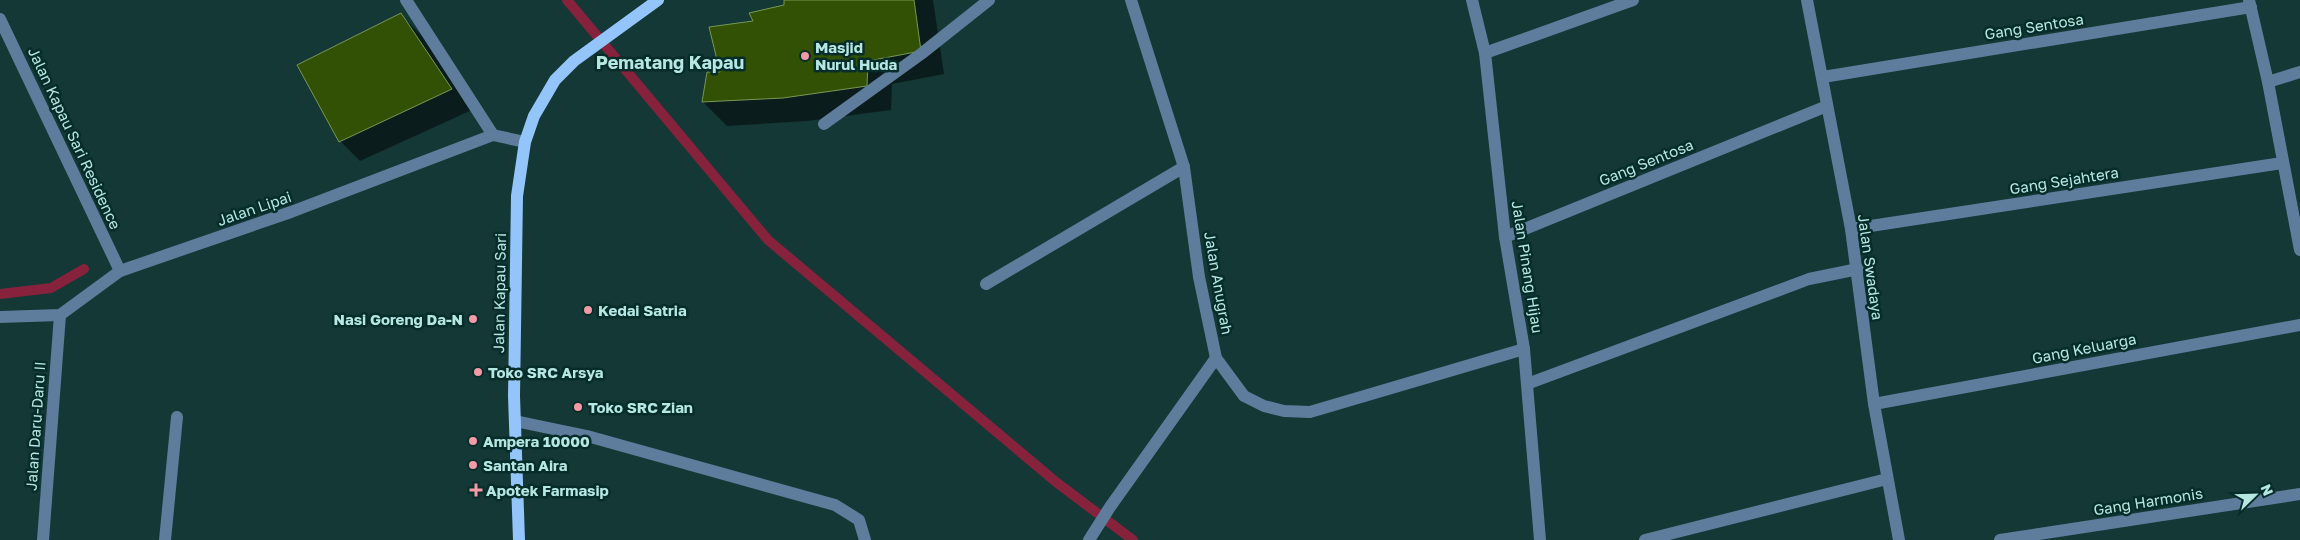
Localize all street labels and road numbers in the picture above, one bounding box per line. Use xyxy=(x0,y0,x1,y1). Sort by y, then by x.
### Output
street label: Gang Sentosa xyxy=(1983,9,2085,43)
street label: Jalan Kapau Sari Residence xyxy=(25,44,125,232)
street label: Gang Sentosa xyxy=(1596,135,1696,189)
street label: Gang Sejahtera xyxy=(2008,163,2120,197)
street label: Jalan Lipai xyxy=(215,187,293,229)
street label: Jalan Pinang Hijau xyxy=(1509,200,1547,334)
street label: Jalan Swadaya xyxy=(1855,213,1887,321)
street label: Jalan Anugrah xyxy=(1201,230,1237,336)
street label: Jalan Kapau Sari xyxy=(489,233,509,353)
street label: Gang Keluarga xyxy=(2030,329,2138,367)
street label: Jalan Daru-Daru II xyxy=(21,361,49,491)
street label: Gang Harmonis xyxy=(2092,483,2204,519)

